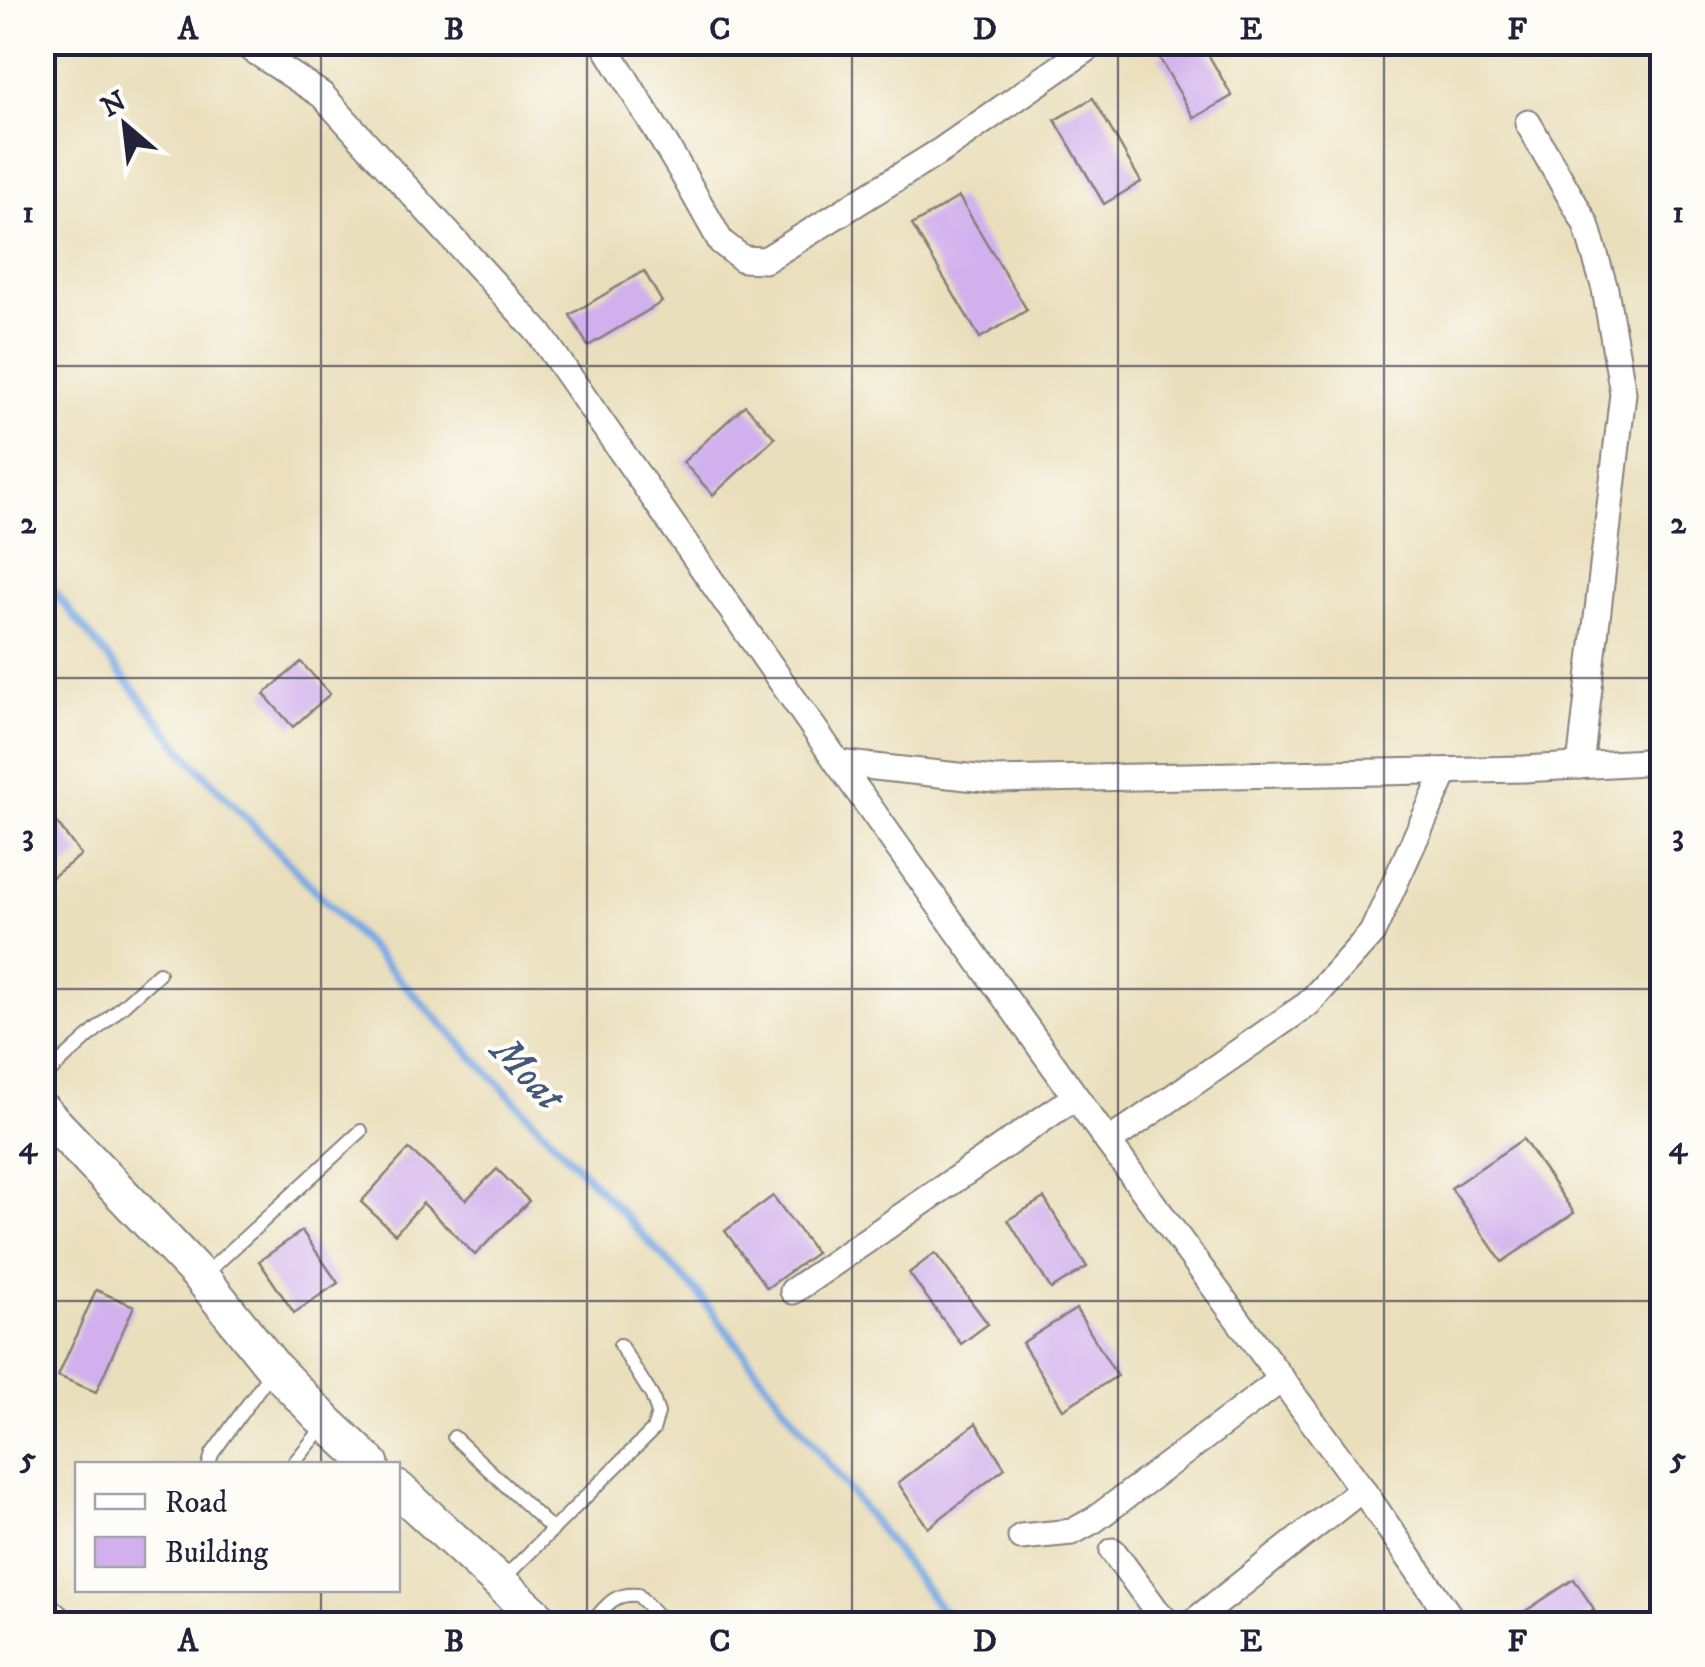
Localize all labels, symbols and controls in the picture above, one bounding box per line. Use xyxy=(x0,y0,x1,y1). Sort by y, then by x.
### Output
text: A xyxy=(177,10,200,50)
text: B xyxy=(444,10,464,50)
text: C xyxy=(709,10,731,50)
text: D xyxy=(973,10,997,50)
text: E xyxy=(1240,10,1263,50)
text: F xyxy=(1507,10,1527,50)
north arrow xyxy=(75,75,175,175)
text: N xyxy=(96,83,132,125)
text: 1 xyxy=(22,193,34,233)
text: 1 xyxy=(1672,193,1684,233)
text: 2 xyxy=(20,504,36,544)
text: 2 xyxy=(1670,504,1686,544)
text: 3 xyxy=(22,816,34,856)
text: 3 xyxy=(1672,816,1684,856)
water label: Moat xyxy=(477,1024,577,1124)
text: 4 xyxy=(19,1127,39,1167)
text: 4 xyxy=(1669,1127,1689,1167)
text: 5 xyxy=(19,1439,36,1479)
text: 5 xyxy=(1669,1439,1686,1479)
legend xyxy=(75,1462,400,1592)
text: Road xyxy=(165,1485,227,1522)
text: Building xyxy=(165,1535,269,1572)
text: A xyxy=(177,1622,200,1662)
text: B xyxy=(444,1622,464,1662)
text: C xyxy=(709,1622,731,1662)
text: D xyxy=(973,1622,997,1662)
text: E xyxy=(1240,1622,1263,1662)
text: F xyxy=(1507,1622,1527,1662)

